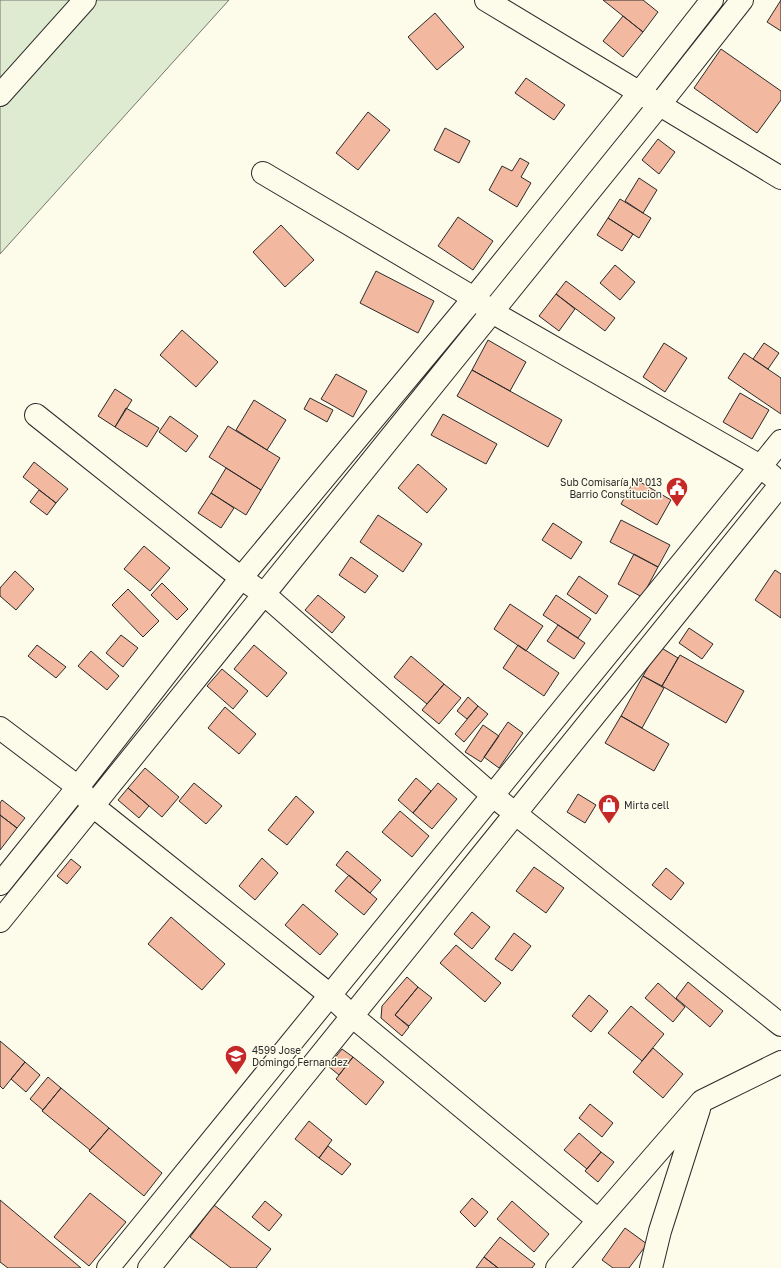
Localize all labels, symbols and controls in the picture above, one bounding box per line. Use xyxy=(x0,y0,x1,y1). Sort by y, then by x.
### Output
public building icon: Sub Comisaría N° 013 Barrio Constitucion xyxy=(664,475,690,508)
place label: Sub Comisaría N° 013 Barrio Constitucion xyxy=(560,476,662,500)
shop icon: Mirta cell xyxy=(596,792,622,825)
place label: Mirta cell xyxy=(624,799,669,811)
school or university icon: 4599 Jose Domingo Fernandez xyxy=(223,1043,249,1076)
place label: 4599 Jose Domingo Fernandez xyxy=(252,1044,348,1068)

